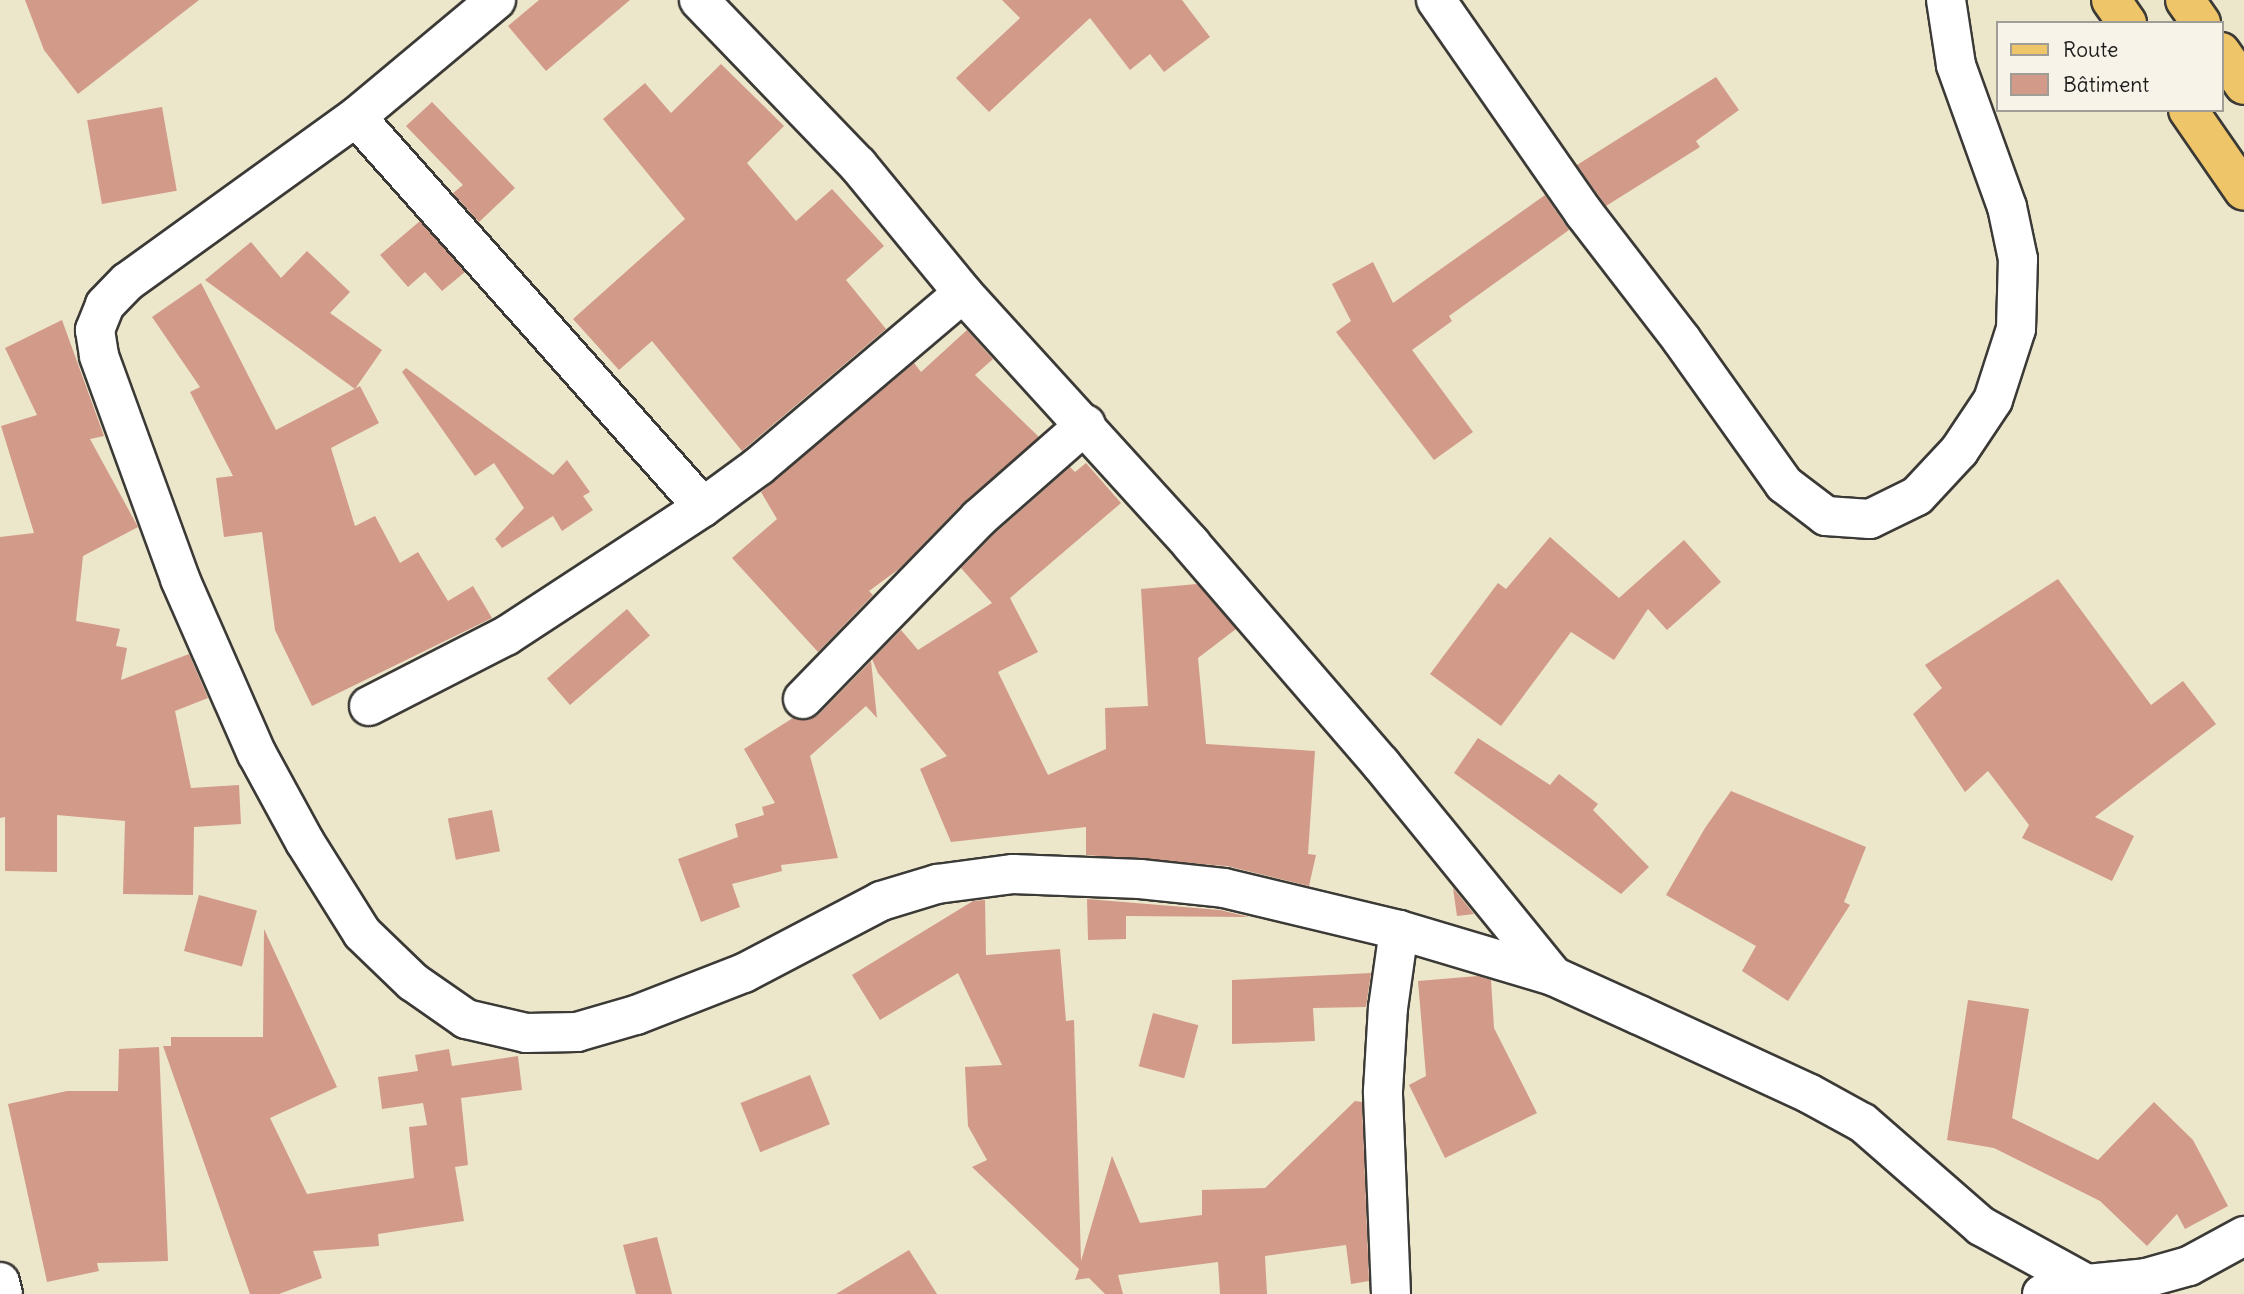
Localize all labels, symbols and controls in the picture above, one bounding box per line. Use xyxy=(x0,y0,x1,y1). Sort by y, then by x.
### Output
legend xyxy=(1996,21,2223,112)
text: Route xyxy=(2063,36,2118,63)
text: Bâtiment xyxy=(2063,71,2149,98)

